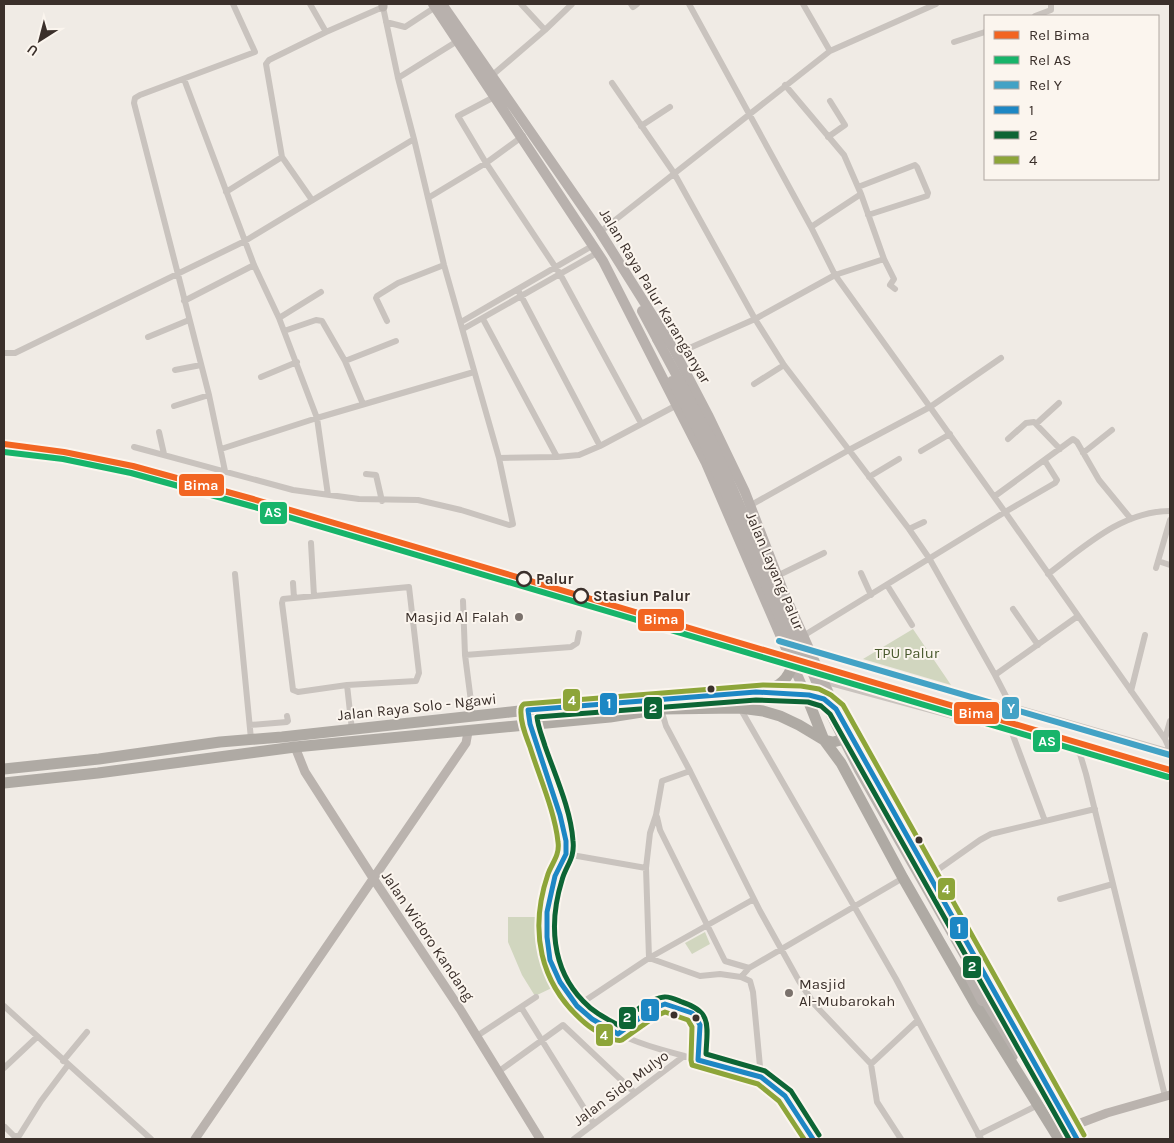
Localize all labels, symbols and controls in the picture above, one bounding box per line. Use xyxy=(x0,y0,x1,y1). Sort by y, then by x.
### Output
north arrow xyxy=(15,15,65,65)
legend xyxy=(984,15,1159,180)
text: Rel Bima xyxy=(1029,26,1090,44)
text: U xyxy=(24,40,42,60)
text: Rel AS xyxy=(1029,51,1071,69)
text: Rel Y xyxy=(1029,76,1063,94)
text: 1 xyxy=(1029,101,1034,119)
text: 2 xyxy=(1029,126,1038,144)
text: 4 xyxy=(1029,151,1038,169)
street label: Jalan Raya Palur Karanganyar xyxy=(596,205,715,387)
line badge: Bima xyxy=(178,473,225,497)
text: Bima xyxy=(183,477,219,494)
line badge: AS xyxy=(259,501,288,525)
text: AS xyxy=(264,504,282,521)
street label: Jalan Layang Palur xyxy=(742,509,808,633)
place label: Palur xyxy=(536,570,573,588)
marker: Palur xyxy=(516,571,532,587)
place label: Stasiun Palur xyxy=(593,587,690,605)
marker: Stasiun Palur xyxy=(573,588,589,604)
place label: Masjid Al Falah xyxy=(405,608,509,626)
line badge: Bima xyxy=(637,608,685,632)
marker: Masjid Al Falah xyxy=(513,611,525,623)
text: Bima xyxy=(643,611,679,628)
park label: TPU Palur xyxy=(875,644,940,662)
unlabelled marker xyxy=(706,684,716,694)
line badge: 4 xyxy=(562,688,581,712)
street label: Jalan Raya Solo - Ngawi xyxy=(337,690,497,724)
text: 4 xyxy=(568,692,577,709)
line badge: 1 xyxy=(599,692,618,716)
text: 1 xyxy=(607,695,612,712)
line badge: 2 xyxy=(643,696,663,720)
line badge: Y xyxy=(1001,696,1020,720)
text: 2 xyxy=(649,700,657,717)
text: Y xyxy=(1007,700,1016,717)
line badge: Bima xyxy=(953,701,1000,725)
text: Bima xyxy=(958,705,994,722)
line badge: AS xyxy=(1032,729,1061,753)
text: AS xyxy=(1038,733,1056,750)
unlabelled marker xyxy=(914,835,924,845)
street label: Jalan Widoro Kandang xyxy=(378,868,478,1005)
line badge: 4 xyxy=(937,877,956,901)
text: 4 xyxy=(942,881,951,898)
line badge: 1 xyxy=(949,916,969,940)
text: 1 xyxy=(957,920,962,937)
line badge: 2 xyxy=(962,955,982,979)
text: 2 xyxy=(968,958,976,975)
place label: Masjid Al-Mubarokah xyxy=(799,975,895,1010)
marker: Masjid Al-Mubarokah xyxy=(783,987,795,999)
line badge: 1 xyxy=(640,998,660,1022)
text: 1 xyxy=(648,1002,653,1019)
line badge: 2 xyxy=(618,1006,637,1030)
text: 2 xyxy=(623,1009,631,1026)
unlabelled marker xyxy=(669,1010,679,1020)
unlabelled marker xyxy=(691,1013,701,1023)
line badge: 4 xyxy=(595,1023,614,1047)
text: 4 xyxy=(600,1027,609,1044)
street label: Jalan Sido Mulyo xyxy=(570,1046,672,1130)

